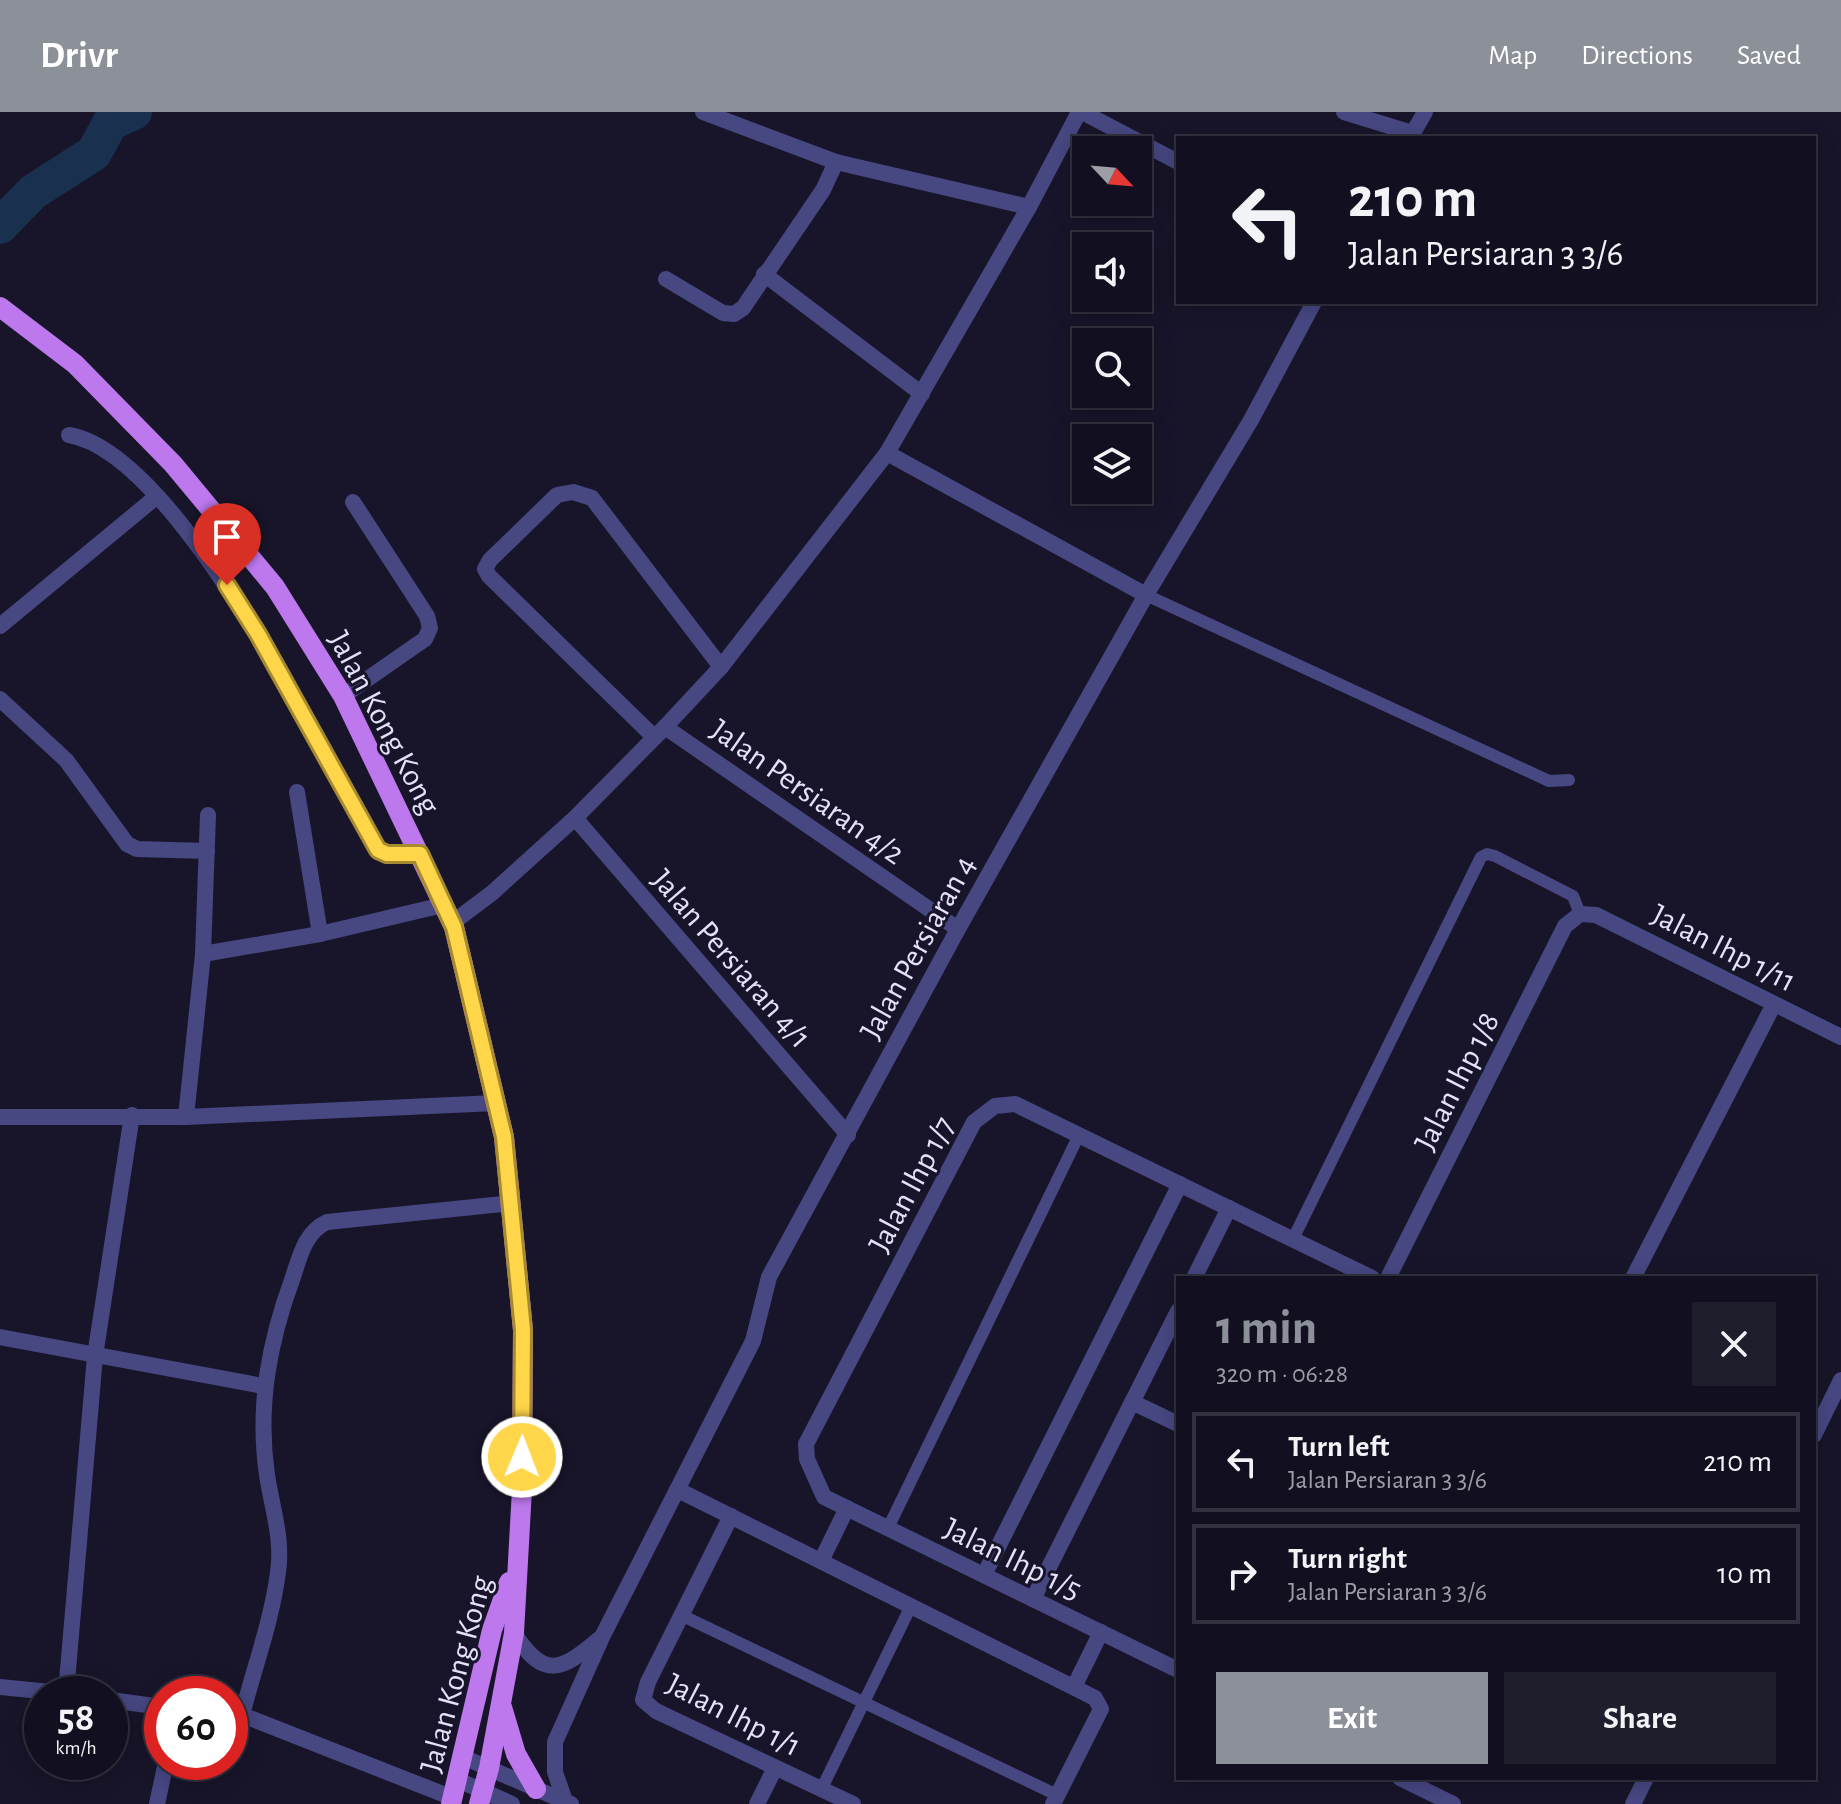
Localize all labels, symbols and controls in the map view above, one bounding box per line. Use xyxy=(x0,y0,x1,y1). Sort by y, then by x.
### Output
text: Drivr xyxy=(40,37,118,75)
text: Map xyxy=(1488,42,1537,70)
text: Directions xyxy=(1581,42,1693,70)
text: Saved xyxy=(1737,42,1801,70)
north arrow xyxy=(1072,136,1152,216)
map controls xyxy=(1072,136,1152,504)
icon: left xyxy=(1216,168,1320,272)
text: 210 m xyxy=(1348,171,1477,227)
button: sound xyxy=(1072,232,1152,312)
text: Jalan Persiaran 3 3/6 xyxy=(1348,236,1623,272)
button: search xyxy=(1072,328,1152,408)
button: layers xyxy=(1072,424,1152,504)
pin xyxy=(193,503,261,585)
icon: arrive xyxy=(205,515,249,559)
street label: Jalan Kong Kong xyxy=(323,626,446,820)
street label: Jalan Persiaran 4/2 xyxy=(705,713,910,870)
street label: Jalan Persiaran 4 xyxy=(854,850,981,1045)
street label: Jalan Persiaran 4/1 xyxy=(646,863,817,1054)
street label: Jalan Ihp 1/11 xyxy=(1646,898,1801,998)
street label: Jalan Ihp 1/8 xyxy=(1409,1007,1505,1156)
street label: Jalan Ihp 1/7 xyxy=(863,1111,961,1258)
button: close xyxy=(1692,1302,1776,1386)
text: 1 min xyxy=(1216,1305,1317,1353)
text: 320 m · 06:28 xyxy=(1216,1361,1348,1387)
position arrow xyxy=(480,1415,564,1499)
text: Turn left xyxy=(1288,1432,1389,1462)
icon: left xyxy=(1220,1440,1264,1484)
text: 210 m xyxy=(1703,1447,1772,1477)
text: Jalan Persiaran 3 3/6 xyxy=(1288,1467,1487,1493)
street label: Jalan Ihp 1/5 xyxy=(939,1512,1086,1606)
text: Turn right xyxy=(1288,1544,1407,1574)
icon: right xyxy=(1220,1552,1264,1596)
text: 10 m xyxy=(1717,1559,1772,1589)
street label: Jalan Kong Kong xyxy=(414,1572,498,1776)
text: Jalan Persiaran 3 3/6 xyxy=(1288,1579,1487,1605)
street label: Jalan Ihp 1/1 xyxy=(661,1667,806,1762)
button: Exit xyxy=(1216,1672,1488,1764)
button: Share xyxy=(1504,1672,1776,1764)
speed limit sign: 60 xyxy=(144,1676,248,1780)
text: 58 xyxy=(57,1698,94,1738)
text: km/h xyxy=(55,1738,97,1758)

